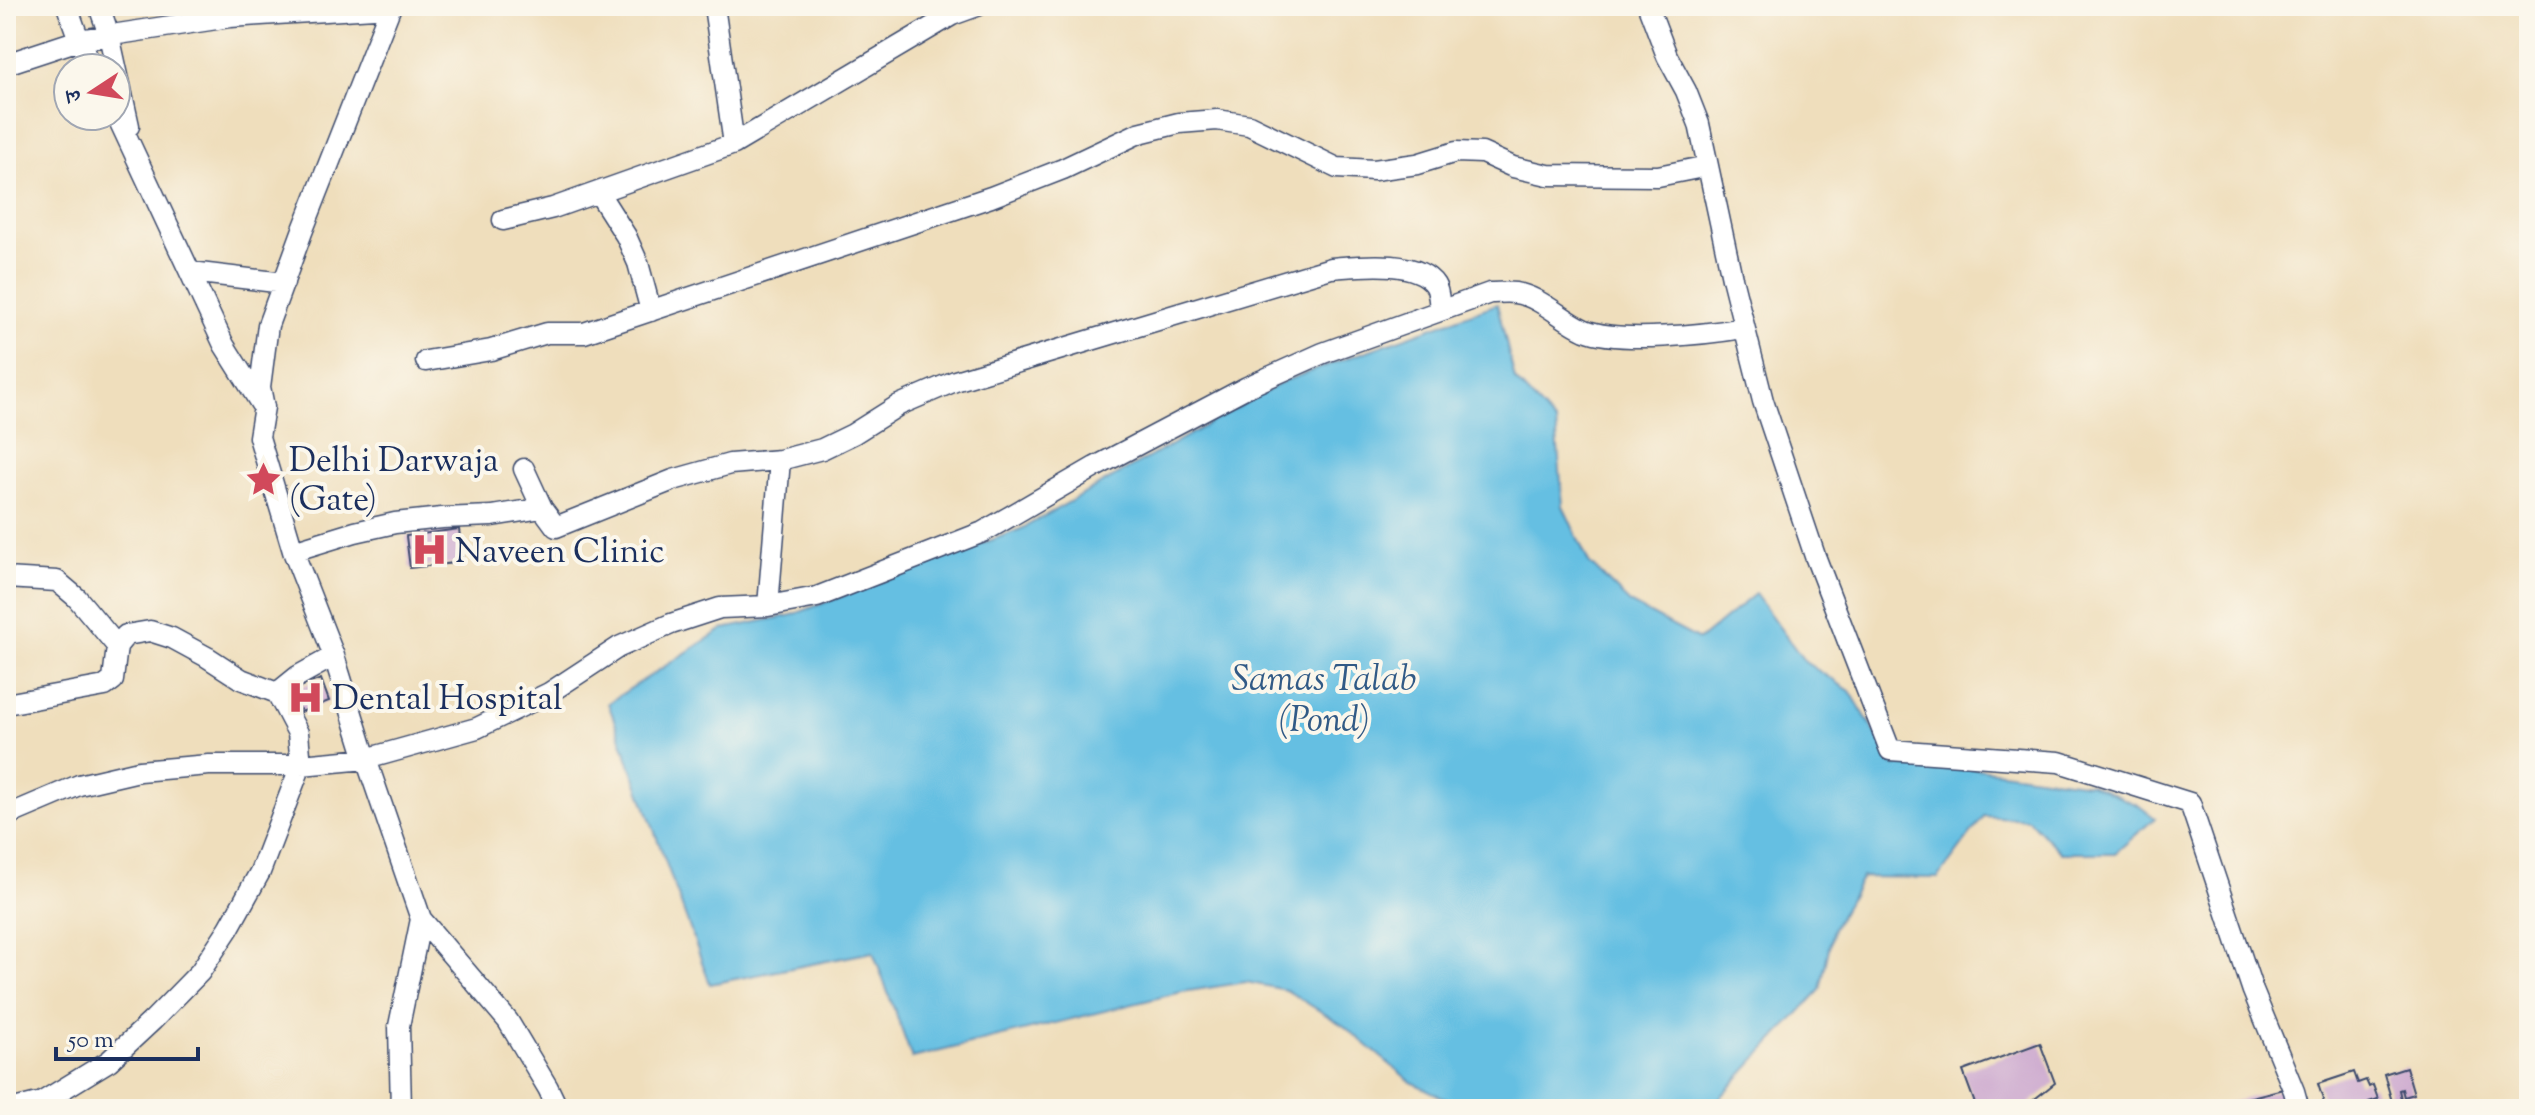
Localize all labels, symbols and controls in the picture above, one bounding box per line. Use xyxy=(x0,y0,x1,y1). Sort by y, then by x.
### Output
north arrow xyxy=(52,52,132,132)
text: उ xyxy=(58,85,93,106)
place label: Delhi Darwaja (Gate) xyxy=(289,438,499,526)
place icon: Delhi Darwaja (Gate) xyxy=(244,460,282,498)
place label: Naveen Clinic xyxy=(455,529,665,578)
hospital icon: Naveen Clinic xyxy=(410,531,448,569)
water label: Samas Talab (Pond) xyxy=(1231,655,1417,748)
place label: Dental Hospital xyxy=(332,676,563,725)
hospital icon: Dental Hospital xyxy=(287,678,325,716)
scale bar xyxy=(56,1011,198,1061)
text: 50 m xyxy=(66,1024,114,1058)

